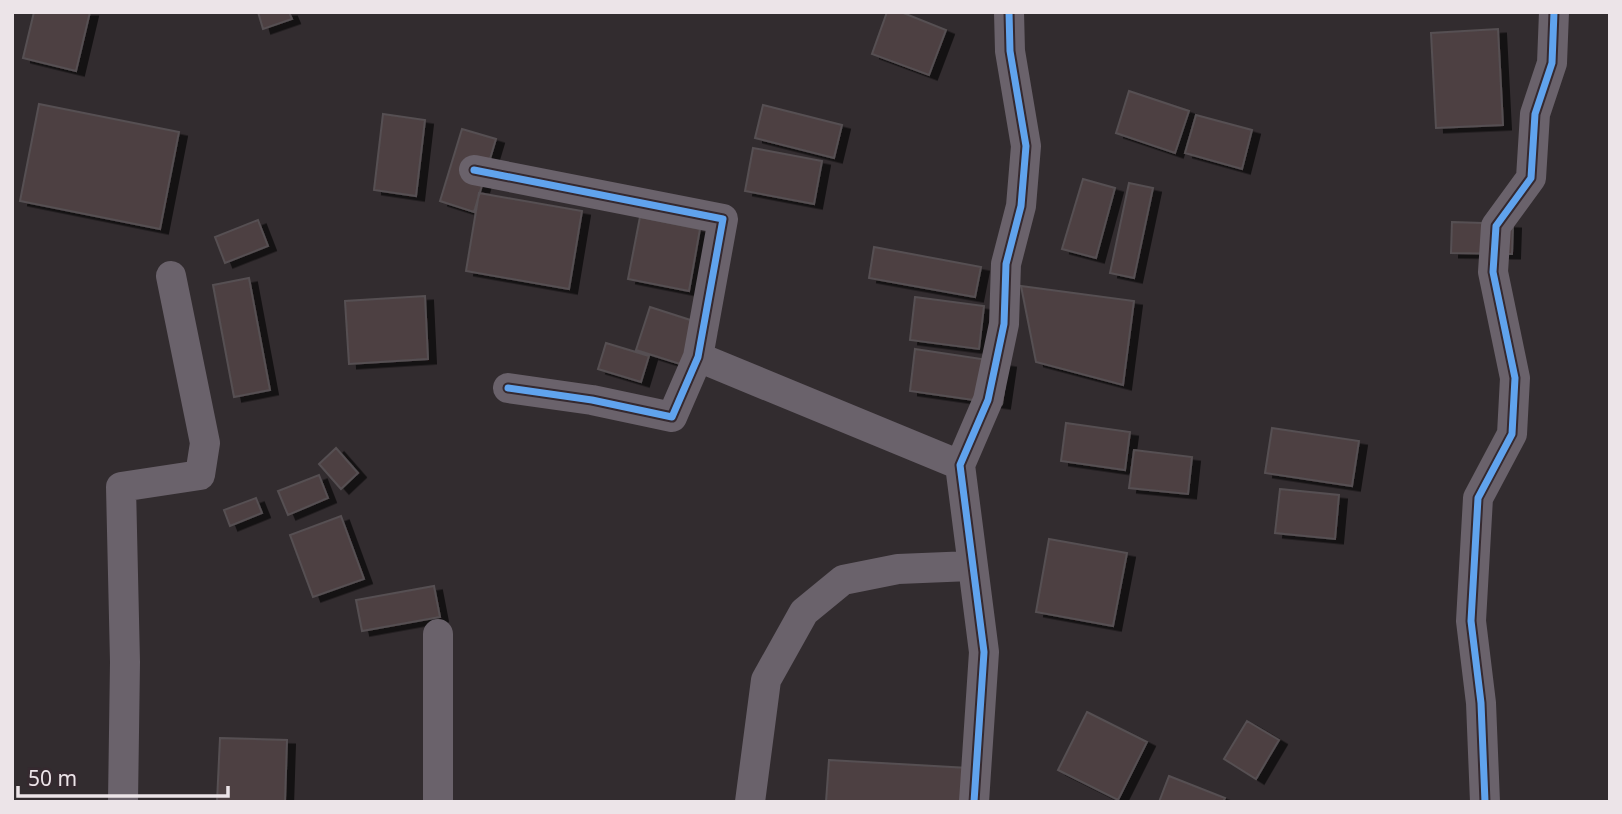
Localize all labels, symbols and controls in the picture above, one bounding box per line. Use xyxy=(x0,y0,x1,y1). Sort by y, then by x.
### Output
scale bar xyxy=(18,754,228,798)
text: 50 m xyxy=(28,764,77,792)

